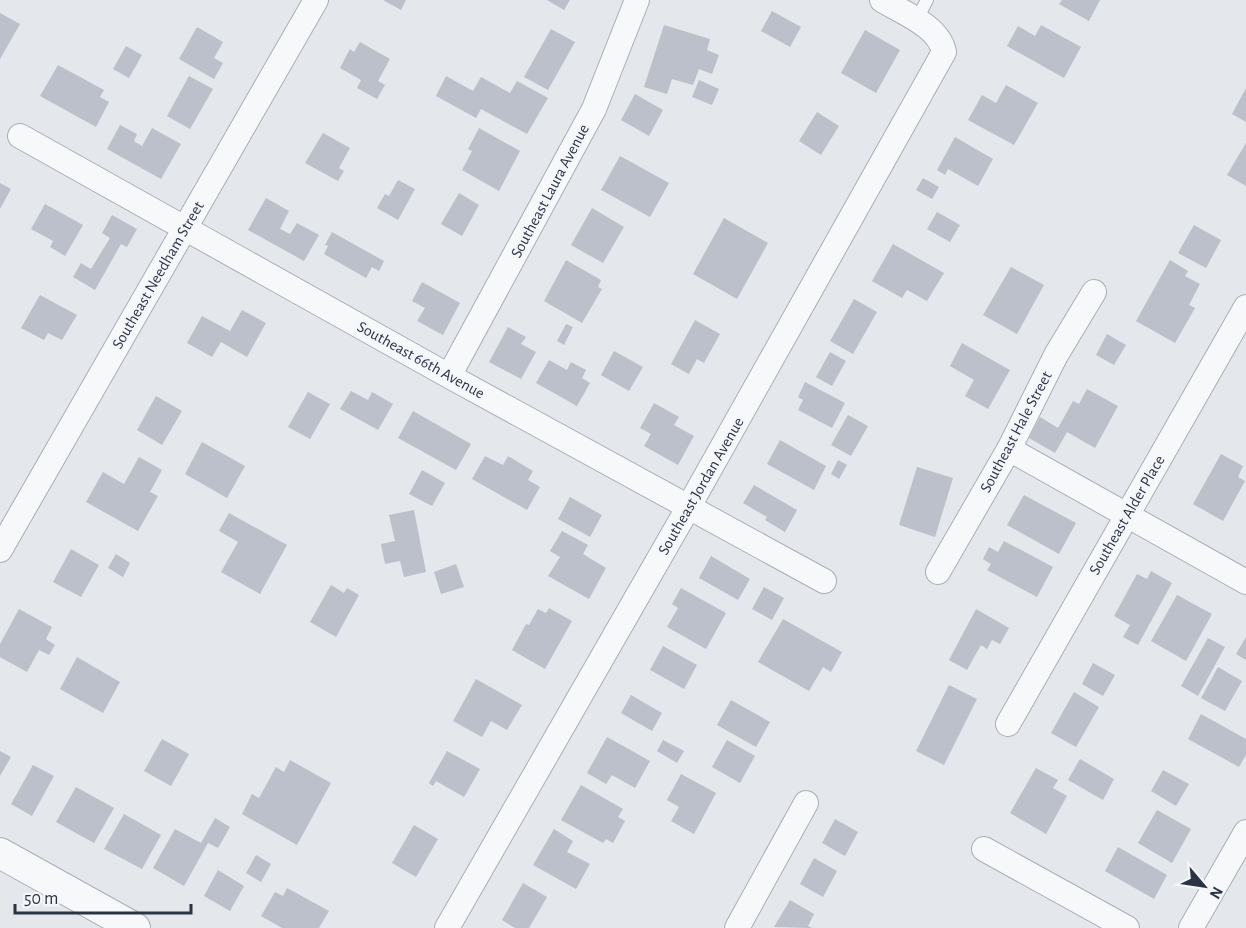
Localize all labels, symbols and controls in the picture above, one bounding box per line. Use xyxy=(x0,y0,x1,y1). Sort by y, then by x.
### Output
street label: Southeast Laura Avenue xyxy=(508,122,592,260)
street label: Southeast Needham Street xyxy=(109,199,207,351)
street label: Southeast 66th Avenue xyxy=(355,318,487,402)
street label: Southeast Hale Street xyxy=(977,369,1055,495)
street label: Southeast Jordan Avenue xyxy=(655,415,747,557)
street label: Southeast Alder Place xyxy=(1086,453,1168,577)
north arrow xyxy=(1174,856,1234,916)
scale bar xyxy=(15,877,190,915)
text: N xyxy=(1207,884,1226,902)
text: 50 m xyxy=(24,890,58,908)

